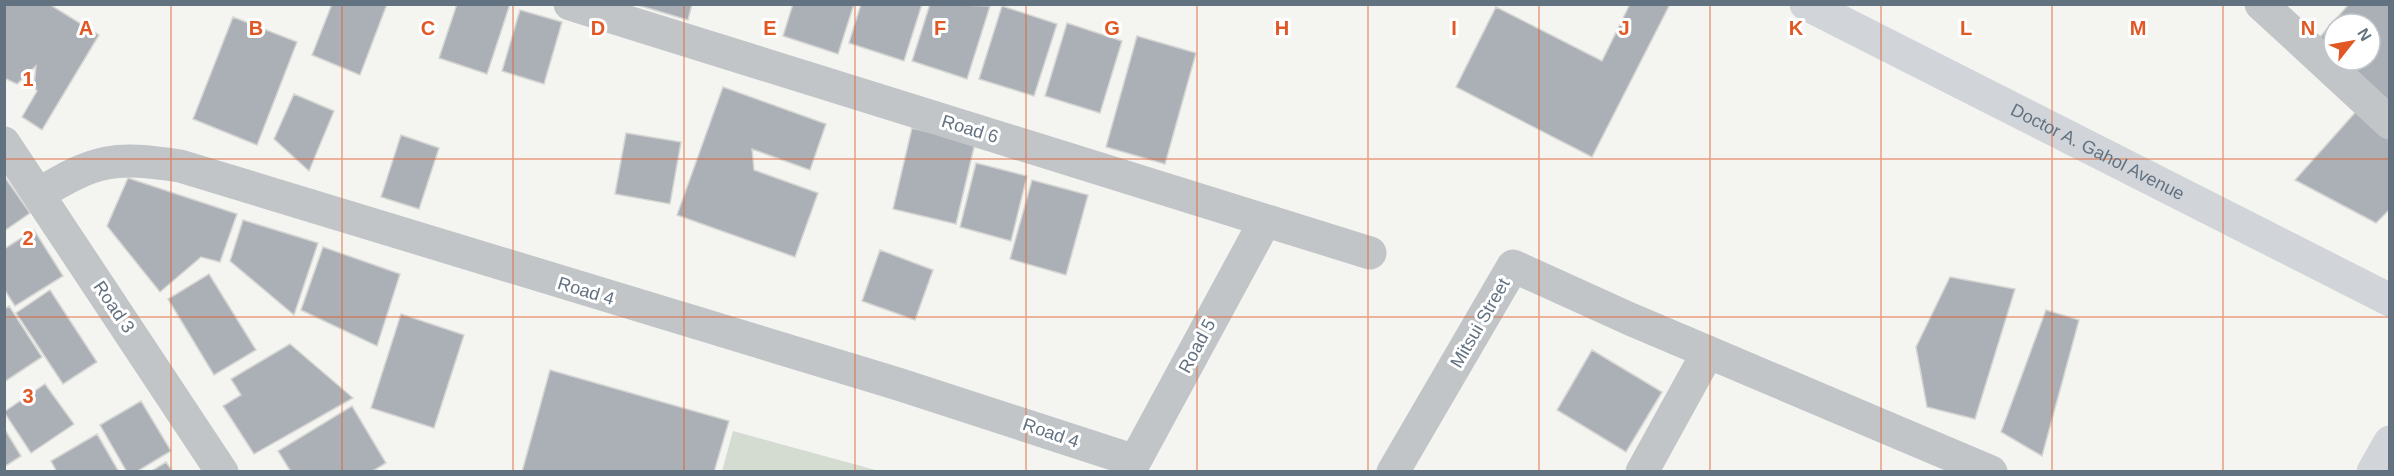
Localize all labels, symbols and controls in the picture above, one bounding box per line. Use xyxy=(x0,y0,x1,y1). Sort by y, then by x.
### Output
north arrow xyxy=(2322,12,2382,72)
text: A xyxy=(79,17,93,39)
text: B xyxy=(249,17,263,39)
text: C xyxy=(421,17,435,39)
text: D xyxy=(591,17,605,39)
text: E xyxy=(763,17,777,39)
text: F xyxy=(934,17,946,39)
text: G xyxy=(1104,17,1120,39)
text: H xyxy=(1275,17,1289,39)
text: I xyxy=(1451,17,1457,39)
text: J xyxy=(1618,17,1630,39)
text: K xyxy=(1789,17,1804,39)
text: L xyxy=(1960,17,1972,39)
text: M xyxy=(2130,17,2146,39)
text: N xyxy=(2301,17,2315,39)
text: N xyxy=(2354,25,2375,44)
text: 1 xyxy=(22,68,34,90)
street label: Doctor A. Gahol Avenue xyxy=(2008,100,2188,204)
street label: Road 6 xyxy=(939,111,1001,147)
text: 2 xyxy=(22,227,34,249)
street label: Road 4 xyxy=(555,273,617,309)
street label: Mitsui Street xyxy=(1446,275,1514,371)
street label: Road 3 xyxy=(89,277,139,337)
street label: Road 5 xyxy=(1175,316,1219,376)
text: 3 xyxy=(22,385,34,407)
street label: Road 4 xyxy=(1020,414,1082,452)

